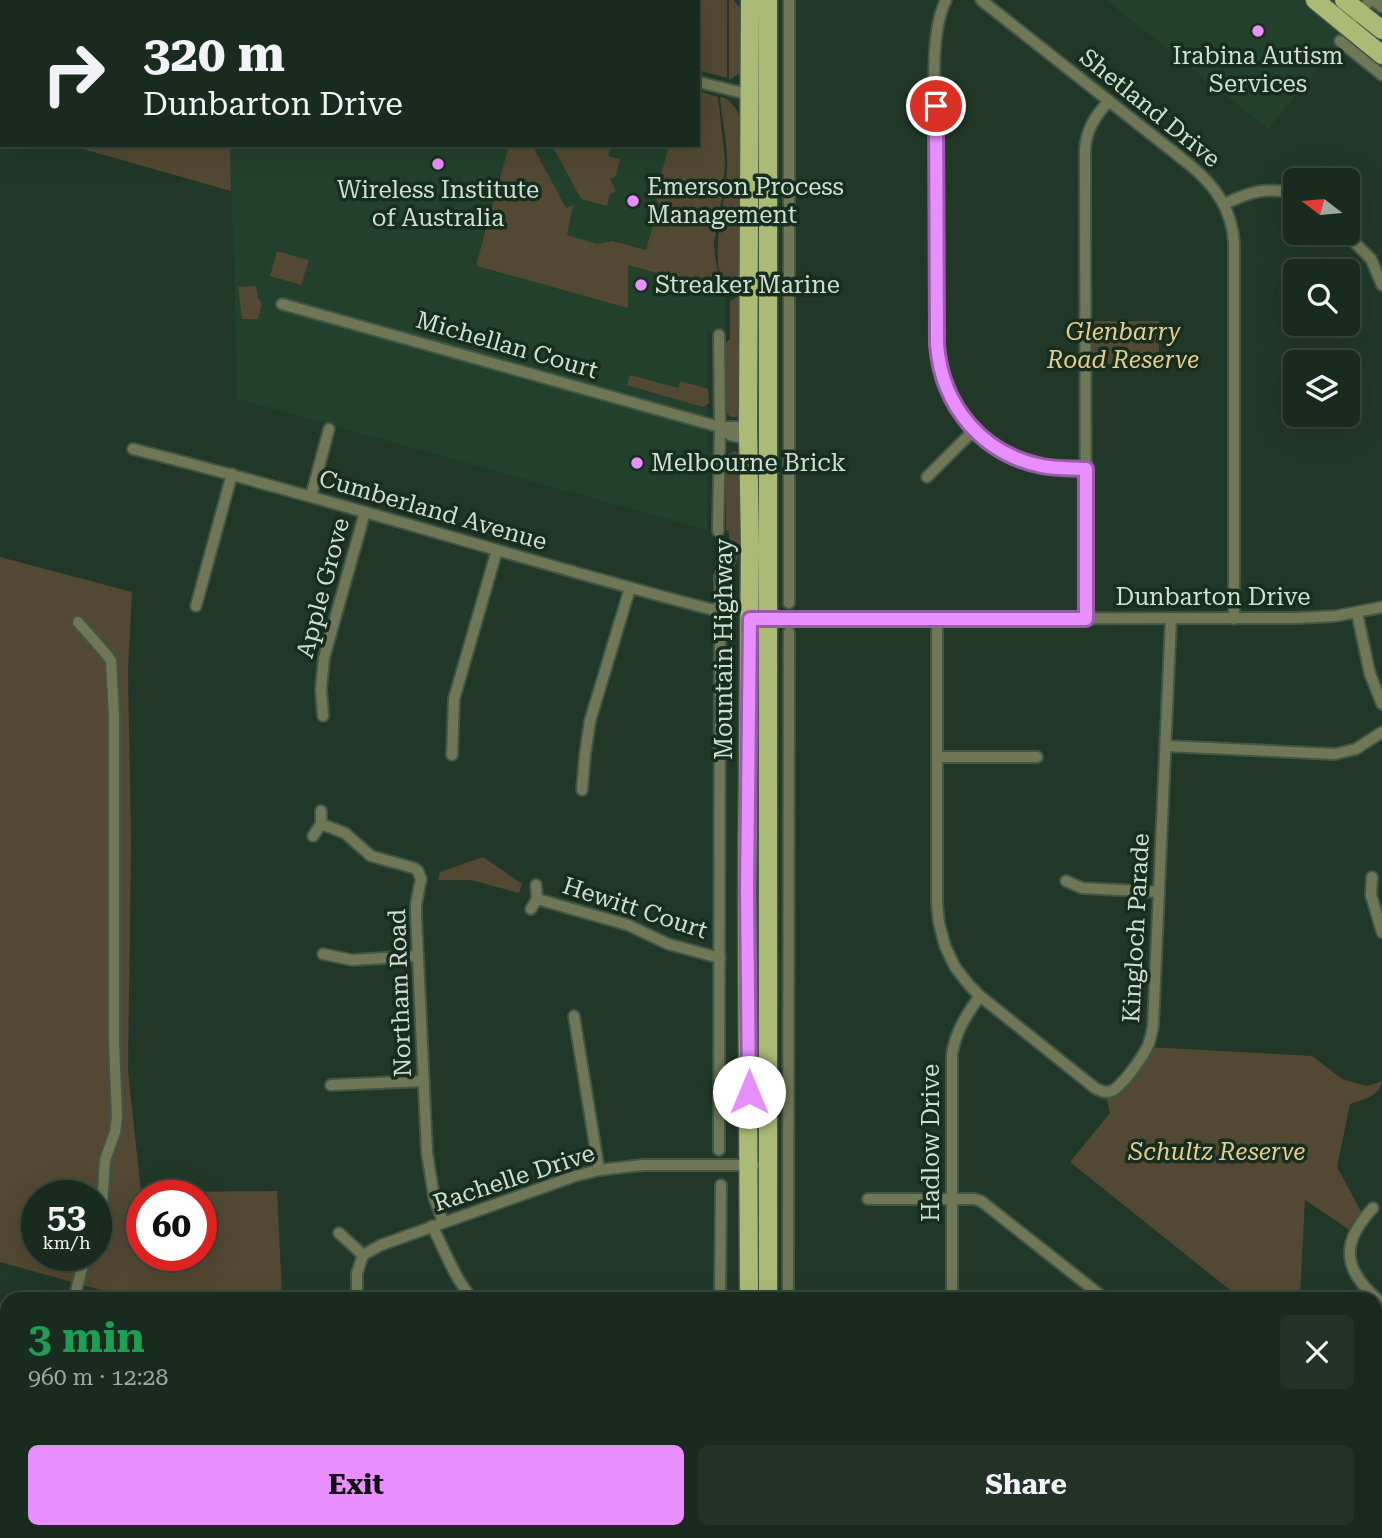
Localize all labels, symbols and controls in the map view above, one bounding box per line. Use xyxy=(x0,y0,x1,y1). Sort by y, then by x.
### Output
marker: Irabina Autism Services xyxy=(1250,23,1266,39)
text: 320 m xyxy=(143,26,285,83)
icon: right xyxy=(28,28,119,119)
place label: Irabina Autism Services xyxy=(1173,42,1344,98)
street label: Shetland Drive xyxy=(1074,43,1226,173)
pin xyxy=(906,76,966,136)
text: Dunbarton Drive xyxy=(143,85,403,123)
icon: arrive xyxy=(917,87,955,125)
marker: Wireless Institute of Australia xyxy=(430,156,446,172)
north arrow xyxy=(1283,168,1360,245)
map controls xyxy=(1283,168,1360,427)
place label: Emerson Process Management xyxy=(647,173,844,229)
place label: Wireless Institute of Australia xyxy=(337,176,539,232)
marker: Emerson Process Management xyxy=(625,193,641,209)
button: search xyxy=(1283,259,1360,336)
place label: Streaker Marine xyxy=(655,271,840,299)
marker: Streaker Marine xyxy=(633,277,649,293)
street label: Michellan Court xyxy=(413,306,601,384)
park label: Glenbarry Road Reserve xyxy=(1046,318,1199,374)
button: layers xyxy=(1283,350,1360,427)
place label: Melbourne Brick xyxy=(651,449,846,477)
marker: Melbourne Brick xyxy=(629,455,645,471)
street label: Cumberland Avenue xyxy=(316,464,550,556)
street label: Apple Grove xyxy=(291,515,355,661)
street label: Mountain Highway xyxy=(710,537,738,760)
street label: Dunbarton Drive xyxy=(1116,583,1310,611)
street label: Kingloch Parade xyxy=(1117,832,1155,1024)
street label: Hewitt Court xyxy=(559,871,711,945)
street label: Northam Road xyxy=(383,908,417,1078)
position arrow xyxy=(712,1055,786,1129)
street label: Hadlow Drive xyxy=(917,1064,945,1222)
park label: Schultz Reserve xyxy=(1128,1138,1305,1166)
street label: Rachelle Drive xyxy=(430,1139,598,1217)
speed limit sign: 60 xyxy=(126,1180,217,1271)
text: 53 xyxy=(47,1196,86,1237)
text: km/h xyxy=(42,1232,91,1253)
text: 3 min xyxy=(28,1313,145,1362)
button: close xyxy=(1280,1315,1354,1389)
text: 960 m · 12:28 xyxy=(28,1364,168,1391)
button: Exit xyxy=(28,1445,684,1525)
button: Share xyxy=(698,1445,1354,1525)

